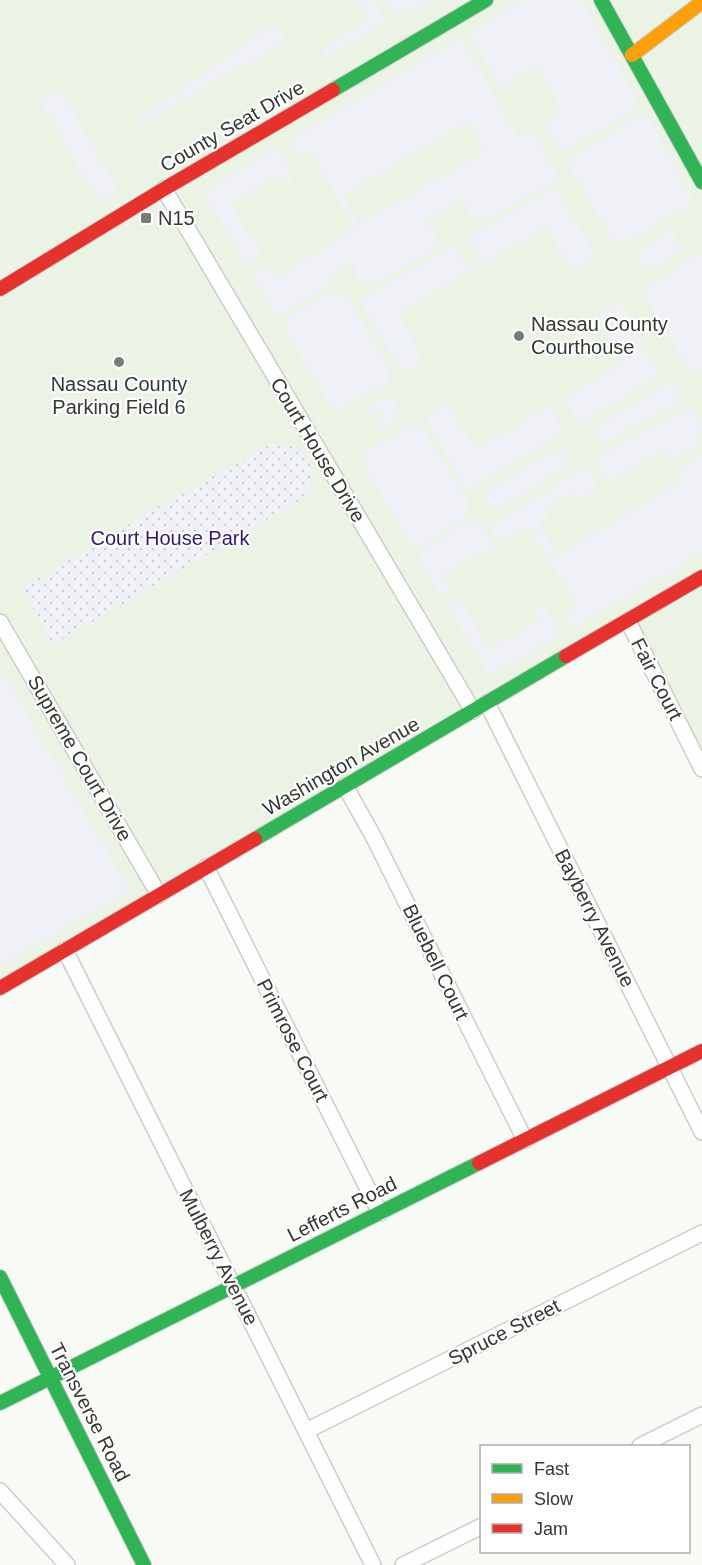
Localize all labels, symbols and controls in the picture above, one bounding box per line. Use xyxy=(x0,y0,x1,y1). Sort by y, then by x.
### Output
street label: County Seat Drive xyxy=(156,76,308,176)
place label: N15 xyxy=(158,207,195,229)
marker: N15 xyxy=(139,211,153,225)
place label: Nassau County Courthouse xyxy=(531,313,668,358)
marker: Nassau County Courthouse xyxy=(512,329,526,343)
marker: Nassau County Parking Field 6 xyxy=(112,355,126,369)
place label: Nassau County Parking Field 6 xyxy=(51,373,187,418)
street label: Court House Drive xyxy=(266,374,370,526)
park label: Court House Park xyxy=(91,527,250,549)
street label: Fair Court xyxy=(627,634,687,724)
street label: Supreme Court Drive xyxy=(24,671,136,845)
street label: Washington Avenue xyxy=(259,712,423,820)
street label: Bayberry Avenue xyxy=(551,845,639,991)
street label: Bluebell Court xyxy=(399,901,474,1024)
street label: Primrose Court xyxy=(253,975,334,1105)
street label: Lefferts Road xyxy=(284,1172,400,1246)
street label: Mulberry Avenue xyxy=(175,1185,263,1329)
street label: Spruce Street xyxy=(445,1294,564,1370)
street label: Transverse Road xyxy=(46,1339,134,1485)
legend xyxy=(480,1445,690,1553)
text: Fast xyxy=(534,1459,569,1479)
text: Slow xyxy=(534,1489,574,1509)
text: Jam xyxy=(534,1519,568,1539)

